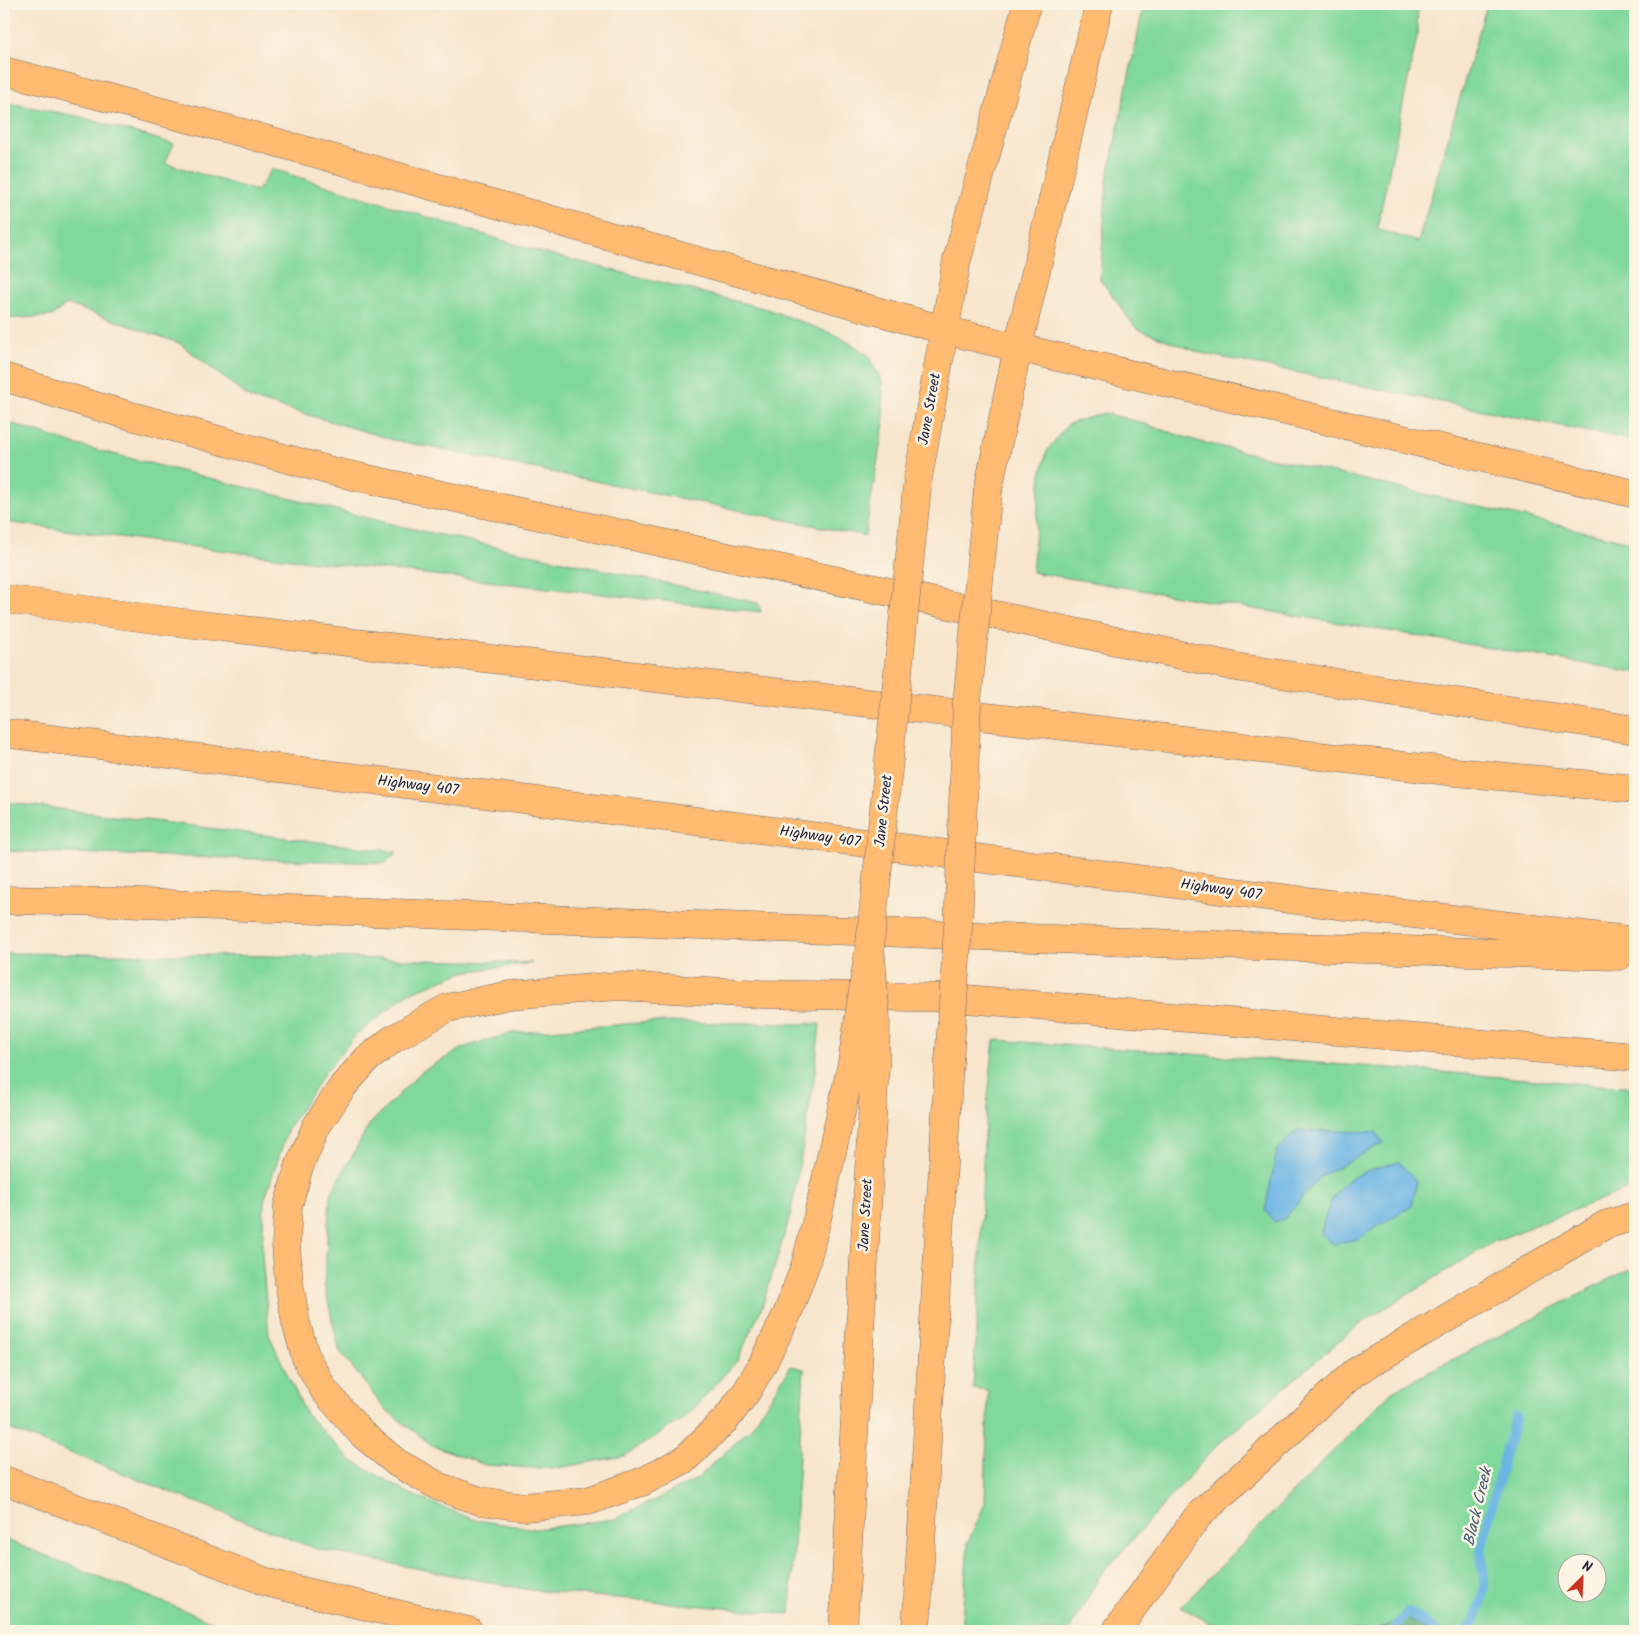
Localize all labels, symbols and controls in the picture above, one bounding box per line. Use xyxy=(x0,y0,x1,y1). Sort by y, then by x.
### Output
street label: Jane Street xyxy=(912,371,948,447)
street label: Highway 407 xyxy=(376,769,461,803)
street label: Jane Street xyxy=(868,773,900,848)
street label: Highway 407 xyxy=(778,819,863,855)
street label: Highway 407 xyxy=(1179,872,1264,908)
street label: Jane Street xyxy=(852,1178,880,1252)
water label: Black Creek xyxy=(1457,1463,1500,1549)
north arrow xyxy=(1556,1552,1606,1602)
text: N xyxy=(1578,1555,1596,1579)

